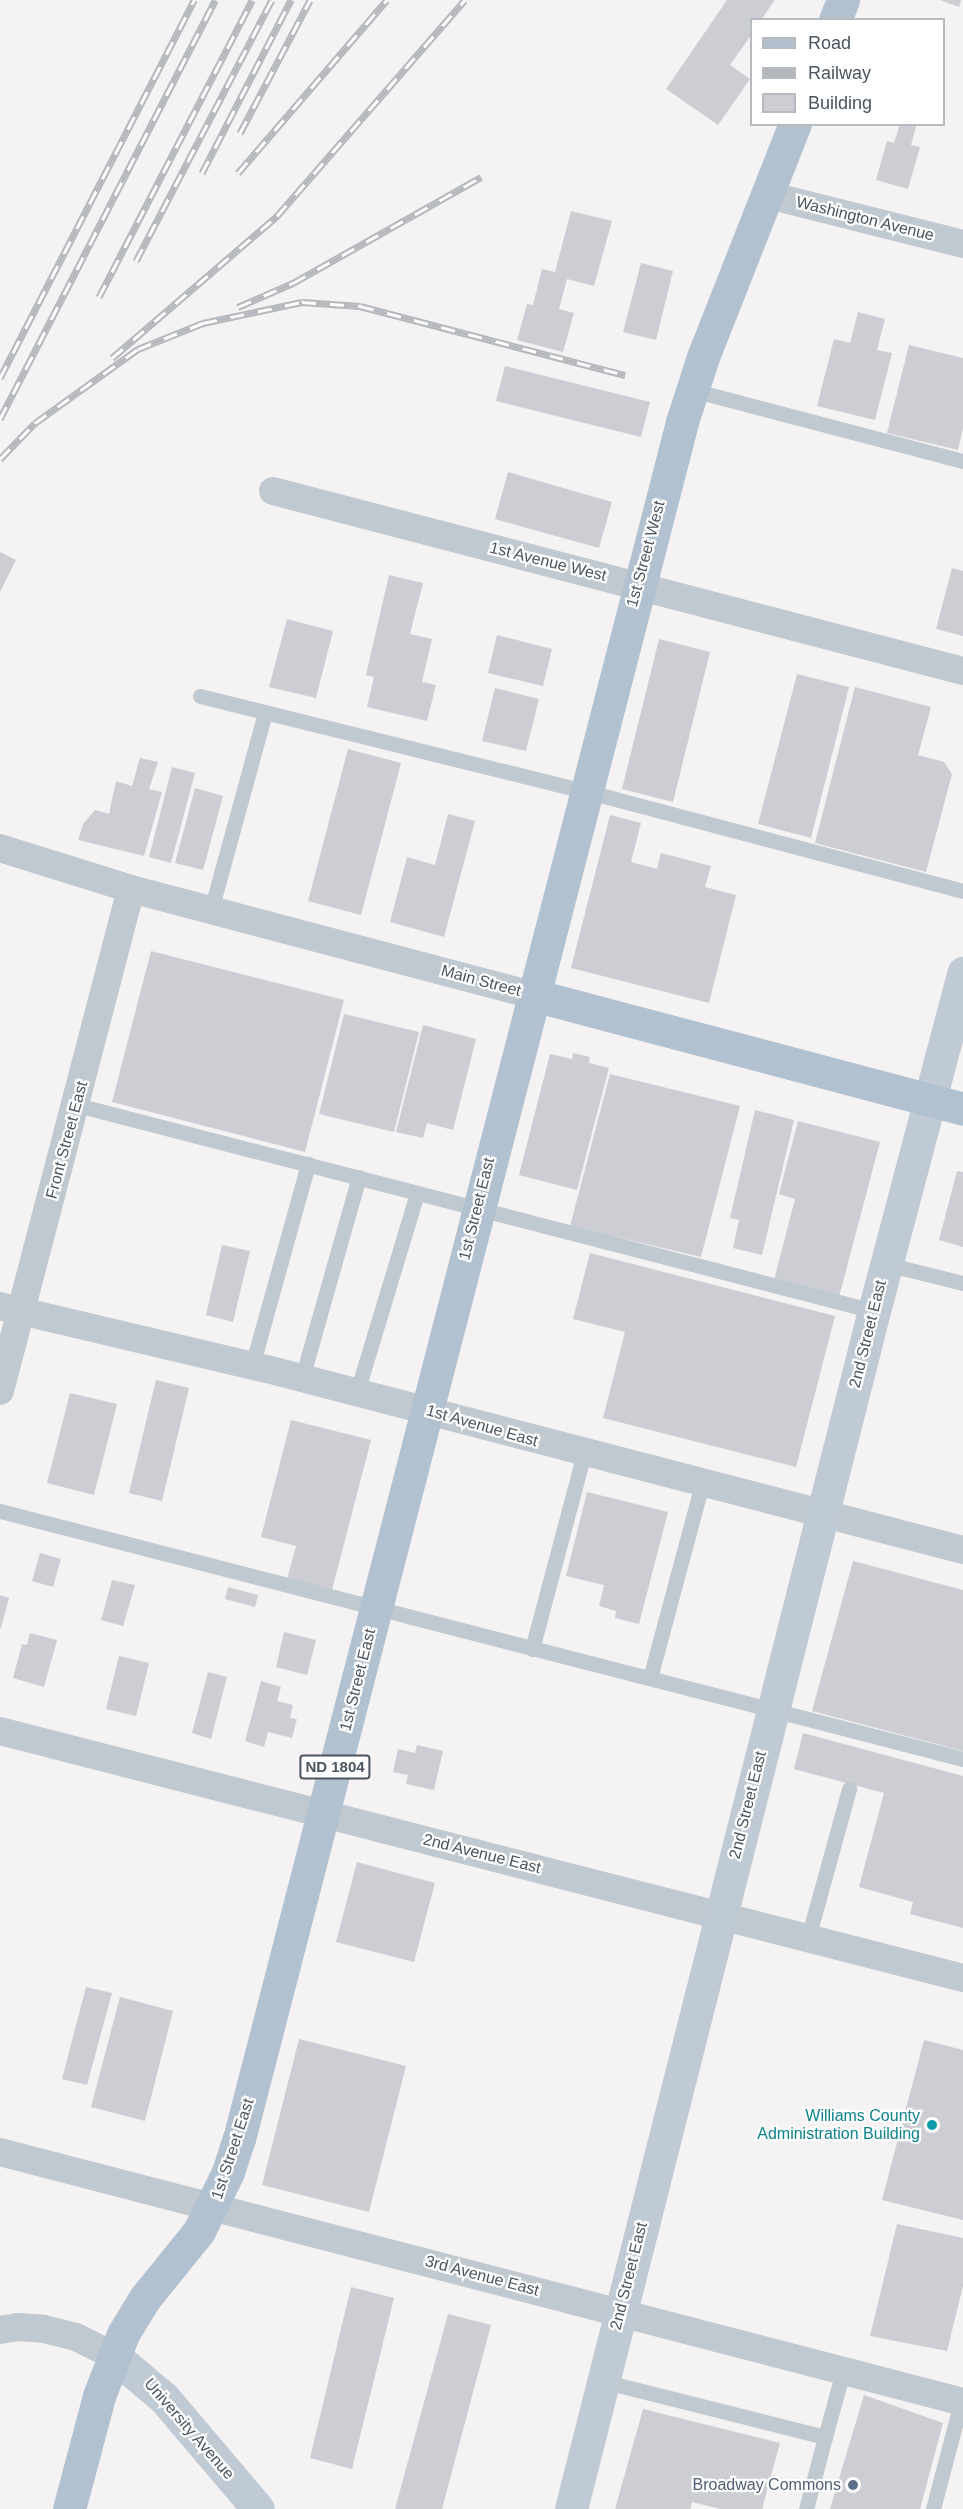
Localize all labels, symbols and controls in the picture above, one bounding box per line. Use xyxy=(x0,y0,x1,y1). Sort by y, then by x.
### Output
legend xyxy=(750,18,945,126)
text: Road xyxy=(808,33,851,53)
text: Railway xyxy=(808,63,871,83)
text: Building xyxy=(808,93,872,113)
street label: Washington Avenue xyxy=(794,192,936,246)
street label: 1st Street West xyxy=(623,499,669,609)
street label: 1st Avenue West xyxy=(487,538,609,586)
street label: Main Street xyxy=(439,961,523,1001)
street label: Front Street East xyxy=(42,1079,92,1201)
street label: 1st Street East xyxy=(455,1156,499,1262)
street label: 2nd Street East xyxy=(845,1278,891,1390)
street label: 1st Avenue East xyxy=(423,1401,541,1451)
street label: 1st Street East xyxy=(336,1627,380,1733)
street label: 2nd Street East xyxy=(725,1749,771,1861)
road number: ND 1804 xyxy=(299,1755,371,1779)
street label: 2nd Avenue East xyxy=(421,1830,543,1878)
street label: 1st Street East xyxy=(208,2096,258,2202)
place label: Williams County Administration Building xyxy=(757,2106,920,2144)
marker: Williams County Administration Building xyxy=(925,2118,939,2132)
street label: 2nd Street East xyxy=(606,2220,652,2332)
street label: 3rd Avenue East xyxy=(423,2251,541,2301)
street label: University Avenue xyxy=(140,2374,238,2484)
place label: Broadway Commons xyxy=(692,2475,841,2495)
marker: Broadway Commons xyxy=(846,2478,860,2492)

